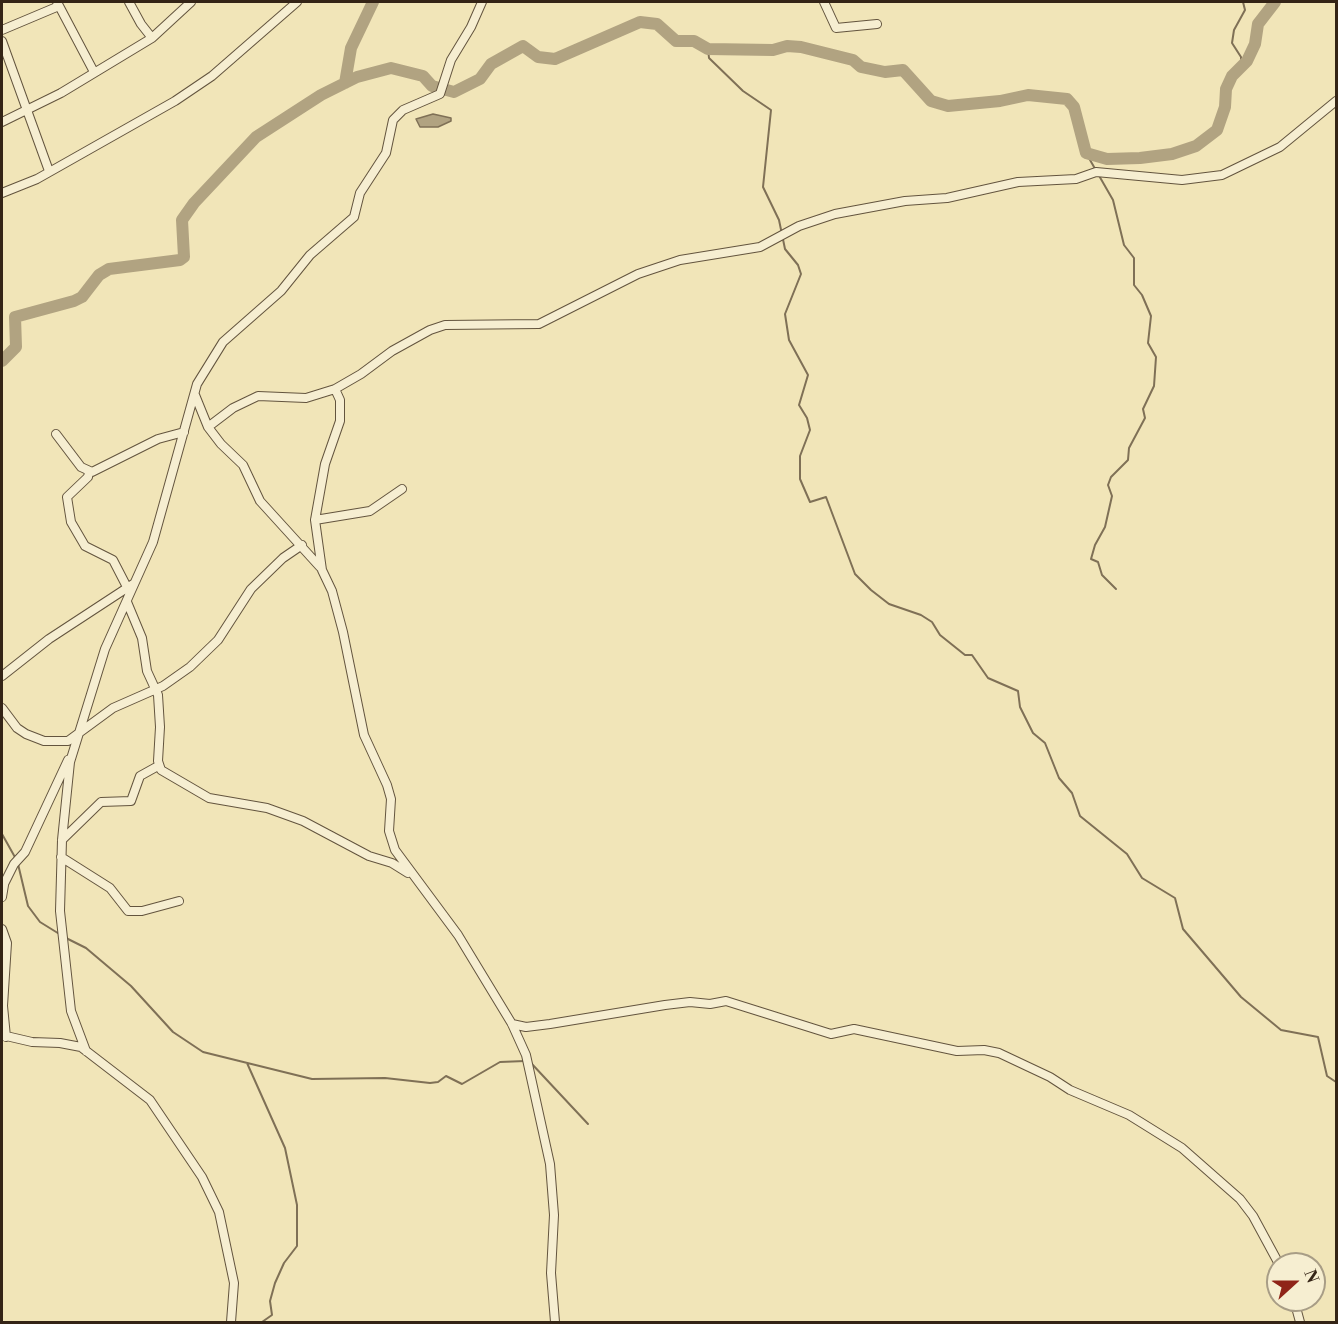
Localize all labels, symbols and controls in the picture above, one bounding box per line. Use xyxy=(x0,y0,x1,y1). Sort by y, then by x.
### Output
north arrow xyxy=(1266,1252,1326,1312)
text: N xyxy=(1299,1267,1323,1286)

